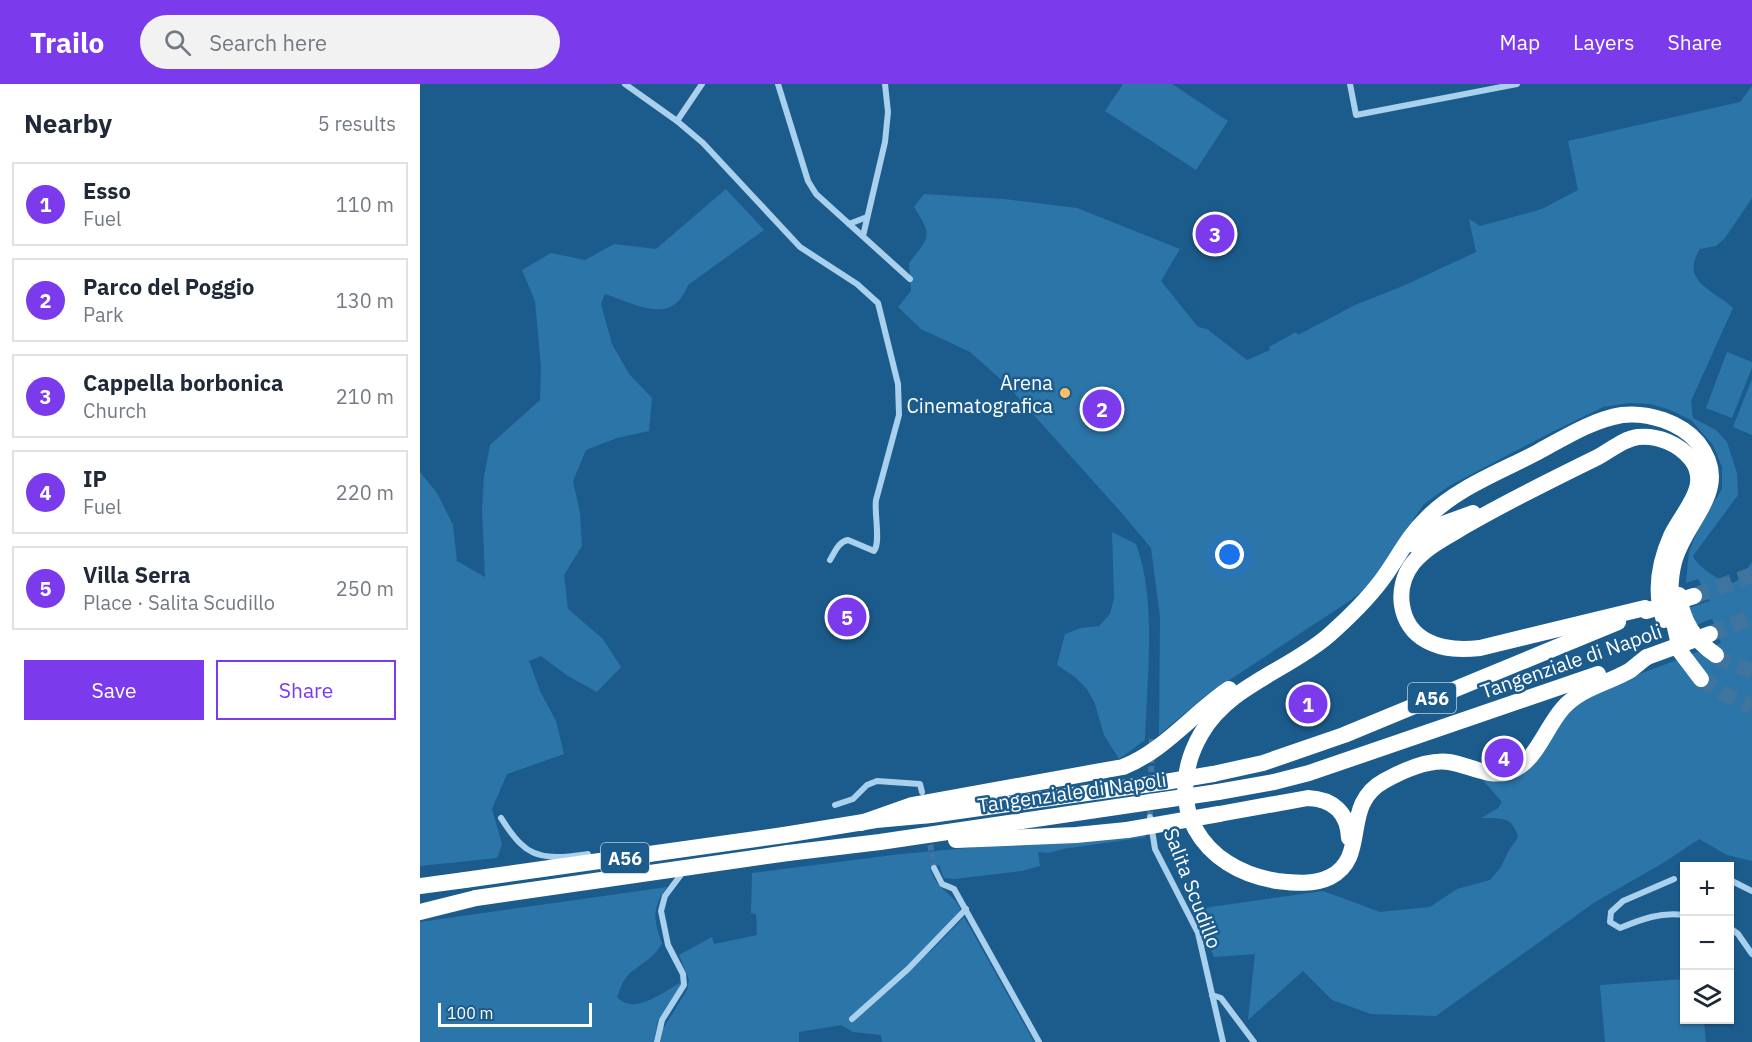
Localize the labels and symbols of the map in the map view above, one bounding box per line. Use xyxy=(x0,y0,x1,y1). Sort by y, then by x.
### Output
pin: 3 xyxy=(1196,212,1234,256)
place label: Arena Cinematografica xyxy=(906,369,1053,419)
marker: Arena Cinematografica xyxy=(1058,386,1072,400)
pin: 2 xyxy=(1082,386,1122,432)
your location xyxy=(1215,540,1244,569)
pin: 5 xyxy=(828,594,866,640)
street label: Tangenziale di Napoli xyxy=(1477,617,1665,705)
pin: 1 xyxy=(1288,682,1328,726)
road number: A56 xyxy=(1408,683,1456,713)
pin: 4 xyxy=(1484,736,1524,780)
street label: Tangenziale di Napoli xyxy=(976,765,1168,819)
street label: Salita Scudillo xyxy=(1158,824,1228,952)
road number: A56 xyxy=(601,843,649,873)
scale bar xyxy=(438,1000,592,1028)

